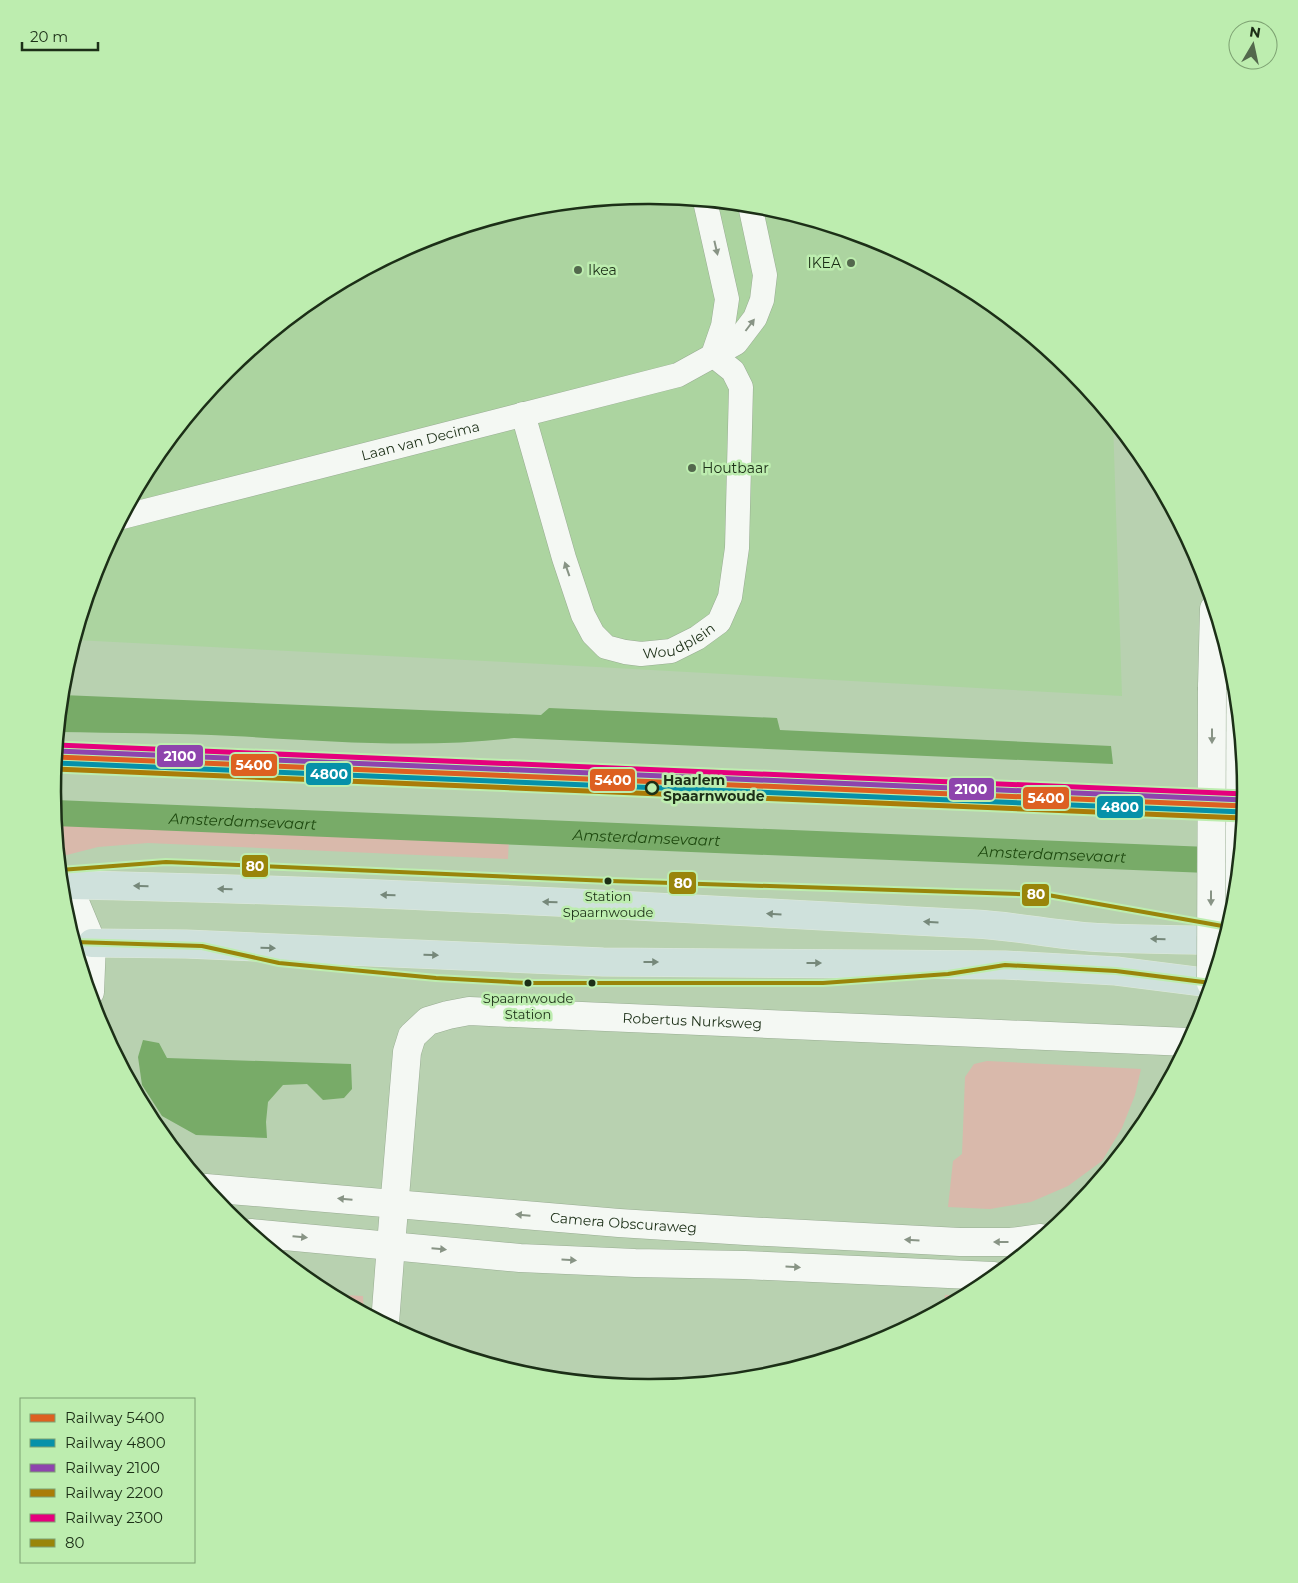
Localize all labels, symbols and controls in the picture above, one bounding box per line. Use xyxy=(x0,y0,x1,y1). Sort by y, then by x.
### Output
scale bar xyxy=(22,20,99,52)
north arrow xyxy=(1228,20,1278,70)
text: N xyxy=(1248,22,1262,42)
text: 20 m xyxy=(30,27,68,46)
one-way arrow xyxy=(712,241,720,256)
place label: IKEA xyxy=(807,254,842,272)
marker: IKEA xyxy=(845,257,857,269)
place label: Ikea xyxy=(588,261,617,279)
marker: Ikea xyxy=(572,264,584,276)
one-way arrow xyxy=(745,319,756,332)
street label: Laan van Decima xyxy=(359,417,481,465)
place label: Houtbaar xyxy=(702,459,769,477)
marker: Houtbaar xyxy=(686,462,698,474)
one-way arrow xyxy=(563,561,570,576)
street label: Woudplein xyxy=(642,619,719,663)
one-way arrow xyxy=(1208,728,1216,744)
line badge: 2100 xyxy=(156,744,204,768)
text: 2100 xyxy=(164,747,196,765)
line badge: 5400 xyxy=(230,753,278,777)
text: 5400 xyxy=(236,756,273,774)
line badge: 4800 xyxy=(305,762,352,786)
text: 4800 xyxy=(310,765,348,783)
line badge: 5400 xyxy=(589,768,636,792)
text: 5400 xyxy=(595,771,632,789)
place label: Haarlem Spaarnwoude xyxy=(663,771,765,805)
line badge: 2100 xyxy=(948,777,995,801)
text: 2100 xyxy=(955,780,987,798)
marker: Haarlem Spaarnwoude xyxy=(645,781,659,795)
line badge: 5400 xyxy=(1022,786,1070,810)
text: 5400 xyxy=(1028,789,1065,807)
line badge: 4800 xyxy=(1096,795,1144,819)
text: 4800 xyxy=(1101,798,1139,816)
water label: Amsterdamsevaart xyxy=(168,808,317,833)
water label: Amsterdamsevaart xyxy=(571,825,721,850)
water label: Amsterdamsevaart xyxy=(977,841,1126,866)
line badge: 80 xyxy=(241,854,269,878)
text: 80 xyxy=(246,857,264,875)
line badge: 80 xyxy=(668,871,697,895)
text: 80 xyxy=(674,874,692,892)
marker: Station Spaarnwoude xyxy=(603,876,613,886)
one-way arrow xyxy=(133,882,149,890)
line badge: 80 xyxy=(1021,883,1050,907)
one-way arrow xyxy=(217,885,233,893)
text: 80 xyxy=(1027,885,1045,903)
place label: Station Spaarnwoude xyxy=(563,888,653,920)
one-way arrow xyxy=(380,891,396,899)
one-way arrow xyxy=(1207,891,1215,907)
one-way arrow xyxy=(542,898,558,906)
one-way arrow xyxy=(766,909,782,917)
one-way arrow xyxy=(922,917,938,925)
one-way arrow xyxy=(1150,935,1166,943)
one-way arrow xyxy=(260,945,276,953)
one-way arrow xyxy=(423,951,439,959)
one-way arrow xyxy=(644,958,660,966)
one-way arrow xyxy=(806,959,822,967)
marker: Spaarnwoude Station xyxy=(523,978,533,988)
unlabelled marker xyxy=(587,978,597,988)
place label: Spaarnwoude Station xyxy=(483,990,573,1022)
street label: Robertus Nurksweg xyxy=(622,1009,762,1033)
one-way arrow xyxy=(337,1195,353,1203)
street label: Camera Obscuraweg xyxy=(549,1208,698,1237)
one-way arrow xyxy=(514,1210,530,1218)
one-way arrow xyxy=(292,1233,308,1241)
one-way arrow xyxy=(903,1235,919,1243)
one-way arrow xyxy=(992,1238,1008,1246)
one-way arrow xyxy=(431,1245,447,1253)
one-way arrow xyxy=(561,1256,577,1264)
one-way arrow xyxy=(785,1263,801,1271)
legend xyxy=(20,1398,195,1563)
text: Railway 5400 xyxy=(65,1408,165,1427)
text: Railway 4800 xyxy=(65,1433,166,1452)
text: Railway 2100 xyxy=(65,1458,160,1477)
text: Railway 2200 xyxy=(65,1483,163,1502)
text: Railway 2300 xyxy=(65,1508,163,1527)
text: 80 xyxy=(65,1533,85,1552)

